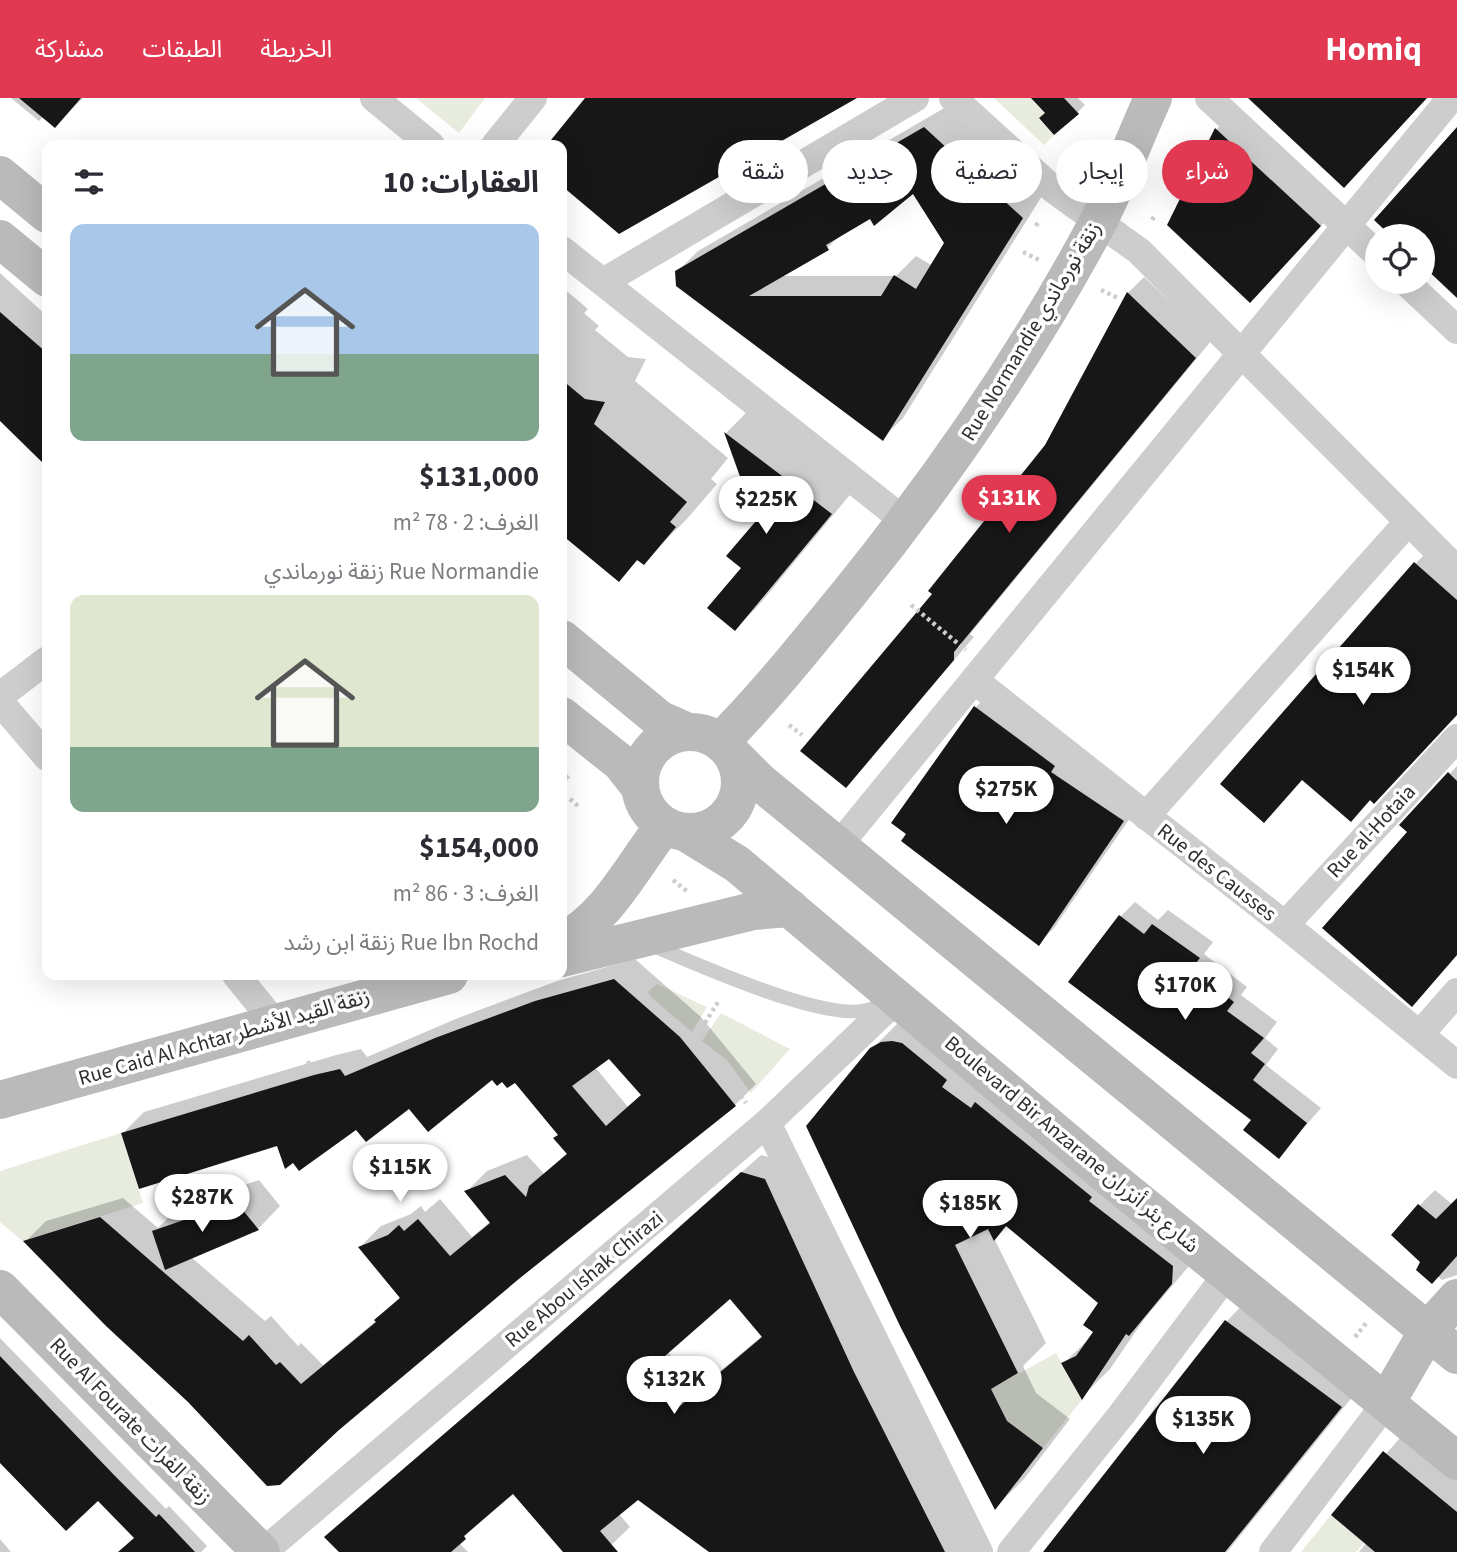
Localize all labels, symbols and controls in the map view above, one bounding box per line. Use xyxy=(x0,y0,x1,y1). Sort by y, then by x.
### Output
text: Homiq xyxy=(1325,26,1422,73)
text: مشاركة xyxy=(35,32,104,67)
text: الطبقات xyxy=(142,32,222,67)
text: الخريطة xyxy=(260,32,332,67)
chip: شقة xyxy=(718,140,808,203)
chip: جديد xyxy=(822,140,917,203)
chip: تصفية xyxy=(931,140,1042,203)
chip: إيجار xyxy=(1056,140,1148,203)
chip: شراء xyxy=(1162,140,1253,203)
text: العقارات: 10 xyxy=(383,161,539,204)
icon: filters xyxy=(70,163,108,201)
street label: Rue Normandie زنقة نورماندي xyxy=(953,216,1109,447)
map controls xyxy=(1365,224,1435,294)
button: locate xyxy=(1365,224,1435,294)
icon: home xyxy=(242,269,368,395)
text: $131,000 xyxy=(419,455,539,498)
pin: $225K xyxy=(717,476,815,536)
pin: $131K xyxy=(960,476,1058,535)
text: $131K xyxy=(978,481,1040,514)
text: $225K xyxy=(735,482,797,515)
text: الغرف: 2 · 78 m² xyxy=(393,506,539,539)
text: Rue Normandie زنقة نورماندي xyxy=(264,555,539,588)
icon: home xyxy=(242,640,368,766)
pin: $154K xyxy=(1314,648,1412,707)
text: $154K xyxy=(1332,653,1394,686)
pin: $275K xyxy=(957,766,1055,826)
text: $275K xyxy=(975,772,1037,805)
street label: Rue al-Hotaia xyxy=(1320,778,1422,884)
street label: Rue des Causses xyxy=(1151,816,1283,928)
text: $154,000 xyxy=(419,826,539,869)
text: الغرف: 3 · 86 m² xyxy=(393,877,539,910)
text: Rue Ibn Rochd زنقة ابن رشد xyxy=(284,926,539,959)
pin: $170K xyxy=(1136,962,1234,1022)
text: $170K xyxy=(1154,968,1216,1001)
street label: Rue Caid Al Achtar زنقة القيد الأشطر xyxy=(75,981,373,1093)
street label: Boulevard Bir Anzarane شارع بئر أنزران xyxy=(938,1028,1206,1260)
pin: $115K xyxy=(351,1144,449,1204)
text: $115K xyxy=(369,1150,431,1183)
pin: $287K xyxy=(153,1174,251,1234)
text: $287K xyxy=(171,1180,233,1213)
pin: $185K xyxy=(921,1180,1019,1240)
text: $185K xyxy=(939,1186,1001,1219)
street label: Rue Abou Ishak Chirazi xyxy=(498,1204,670,1354)
street label: Rue Al Fourate زنقة الفرات xyxy=(43,1331,219,1511)
pin: $132K xyxy=(625,1356,723,1416)
text: $132K xyxy=(643,1362,705,1395)
pin: $135K xyxy=(1154,1396,1252,1456)
text: $135K xyxy=(1172,1402,1234,1435)

